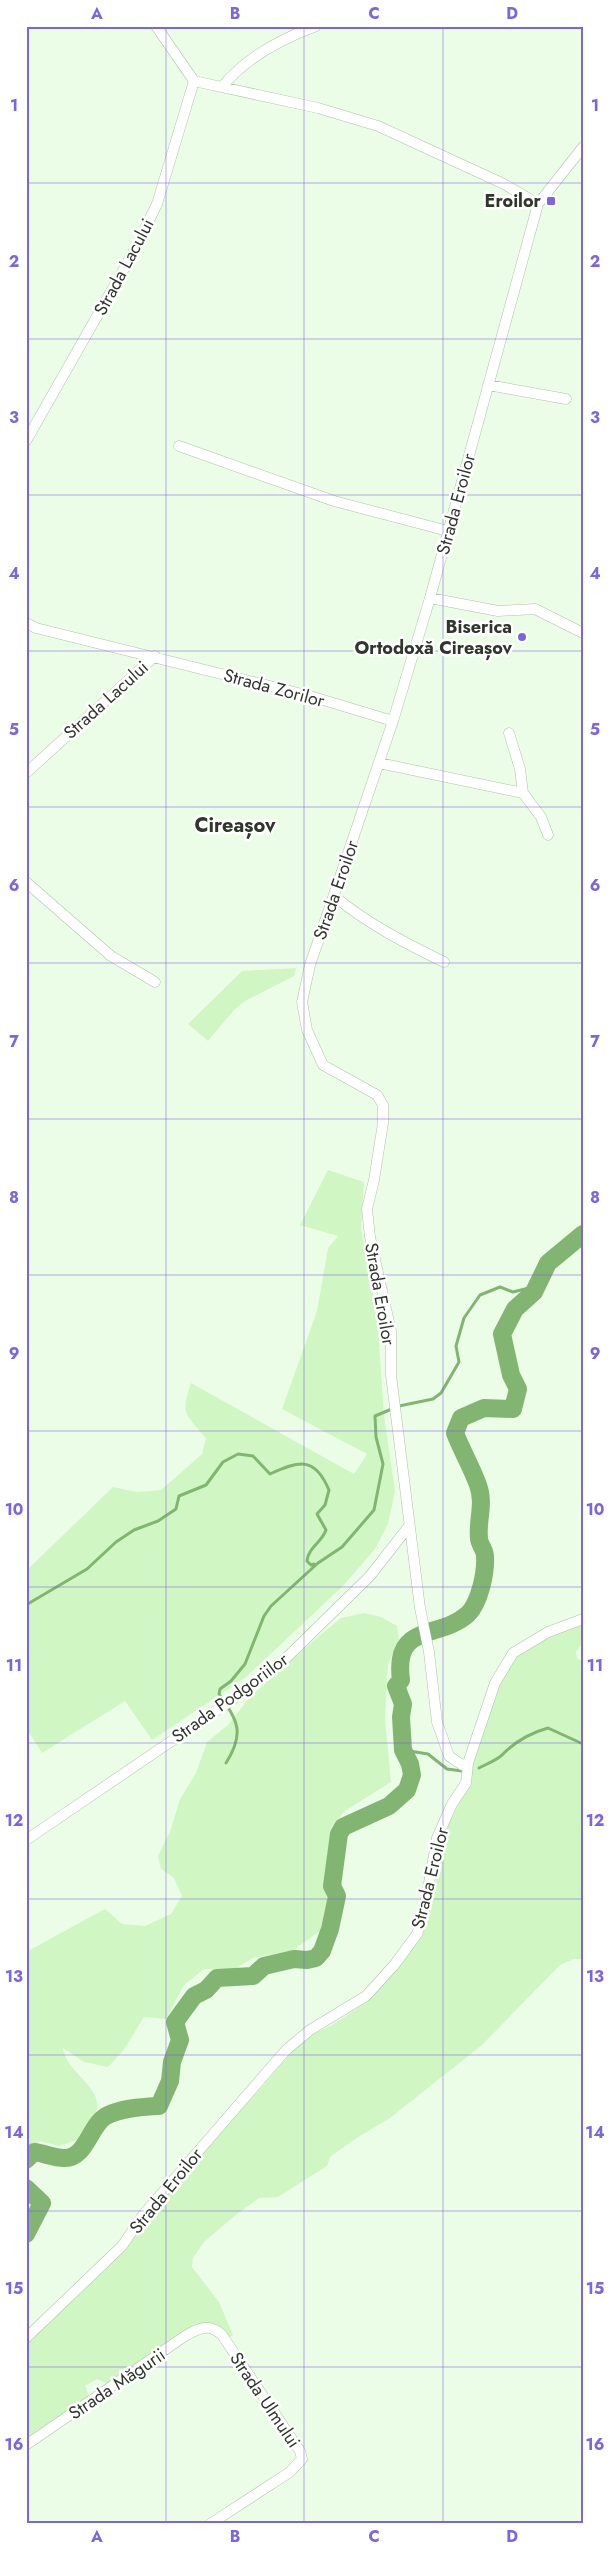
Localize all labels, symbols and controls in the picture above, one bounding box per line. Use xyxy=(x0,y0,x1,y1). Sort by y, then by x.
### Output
text: A xyxy=(90,2,103,25)
text: B xyxy=(230,2,240,25)
text: C xyxy=(368,2,380,25)
text: D xyxy=(506,2,518,25)
text: 1 xyxy=(10,94,18,117)
text: 1 xyxy=(591,94,599,117)
place label: Eroilor xyxy=(485,188,542,214)
marker: Eroilor xyxy=(545,195,557,207)
street label: Strada Lacului xyxy=(88,214,160,320)
text: 2 xyxy=(9,250,19,273)
text: 2 xyxy=(590,250,600,273)
text: 3 xyxy=(9,406,19,429)
text: 3 xyxy=(590,406,600,429)
street label: Strada Eroilor xyxy=(430,450,482,557)
text: 4 xyxy=(8,562,20,585)
text: 4 xyxy=(589,562,601,585)
place label: Biserica Ortodoxă Cireașov xyxy=(354,614,512,661)
marker: Biserica Ortodoxă Cireașov xyxy=(516,631,528,643)
street label: Strada Lacului xyxy=(58,655,154,745)
street label: Strada Zorilor xyxy=(221,662,328,714)
text: 5 xyxy=(9,718,19,741)
text: 5 xyxy=(590,718,600,741)
district label: Cireașov xyxy=(195,811,276,840)
street label: Strada Eroilor xyxy=(307,836,365,943)
text: 6 xyxy=(9,874,19,897)
text: 6 xyxy=(590,874,600,897)
text: 7 xyxy=(9,1030,19,1053)
text: 7 xyxy=(590,1030,600,1053)
text: 8 xyxy=(9,1186,19,1209)
text: 8 xyxy=(590,1186,600,1209)
street label: Strada Eroilor xyxy=(358,1241,402,1348)
text: 9 xyxy=(9,1342,19,1365)
text: 9 xyxy=(590,1342,600,1365)
text: 10 xyxy=(5,1498,23,1521)
text: 10 xyxy=(586,1498,604,1521)
street label: Strada Podgoriilor xyxy=(166,1646,294,1749)
text: 11 xyxy=(6,1654,22,1677)
text: 11 xyxy=(587,1654,603,1677)
text: 12 xyxy=(5,1809,23,1832)
text: 12 xyxy=(586,1809,604,1832)
street label: Strada Eroilor xyxy=(405,1824,455,1932)
text: 13 xyxy=(5,1965,23,1988)
text: 13 xyxy=(586,1965,604,1988)
text: 14 xyxy=(4,2121,24,2144)
text: 14 xyxy=(585,2121,605,2144)
street label: Strada Eroilor xyxy=(123,2142,209,2240)
text: 15 xyxy=(5,2277,23,2300)
text: 15 xyxy=(586,2277,604,2300)
street label: Strada Măgurii xyxy=(63,2342,171,2426)
street label: Strada Ulmului xyxy=(223,2347,307,2453)
text: 16 xyxy=(5,2433,23,2456)
text: 16 xyxy=(586,2433,604,2456)
text: A xyxy=(90,2525,103,2548)
text: B xyxy=(230,2525,240,2548)
text: C xyxy=(368,2525,380,2548)
text: D xyxy=(506,2525,518,2548)

